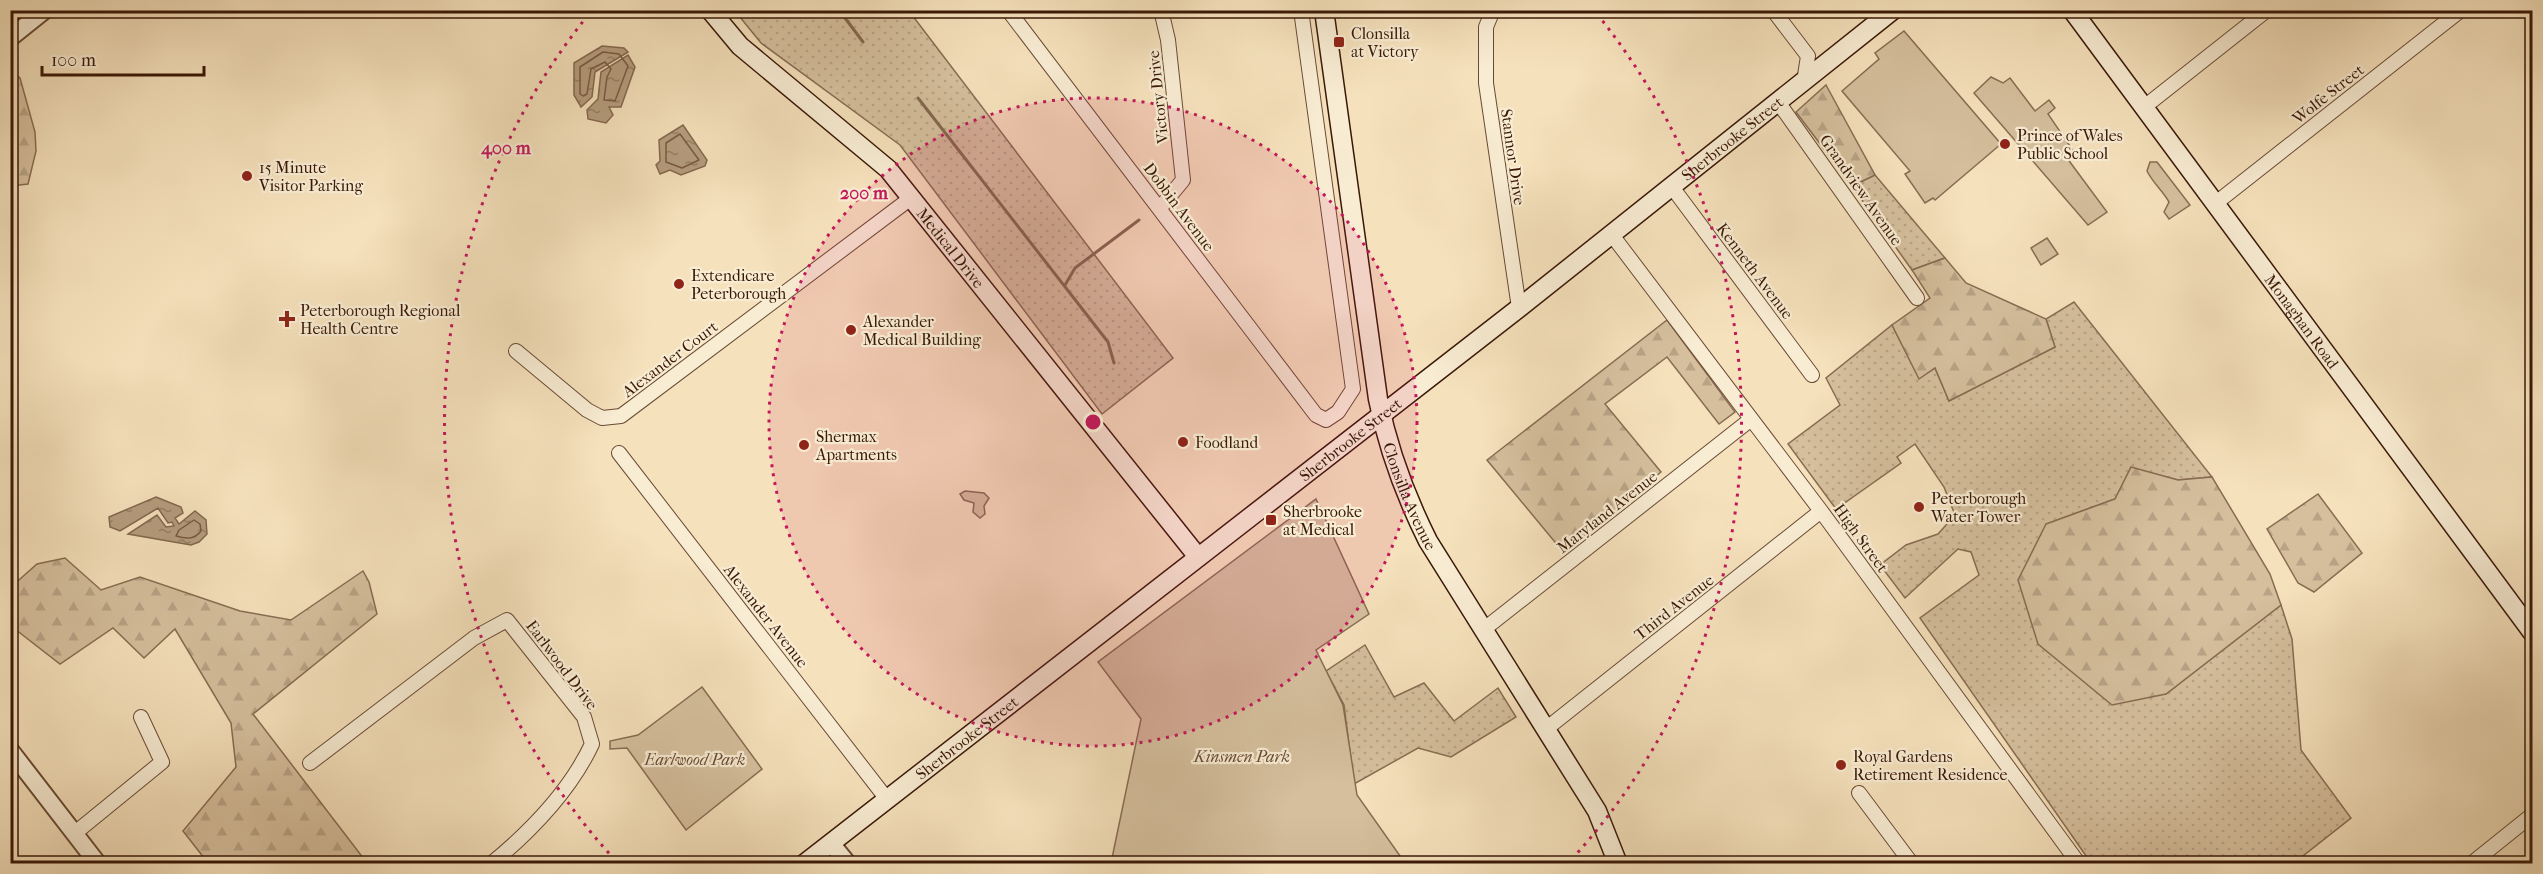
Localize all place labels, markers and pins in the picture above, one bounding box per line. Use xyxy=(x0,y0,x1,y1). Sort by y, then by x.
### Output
place label: Clonsilla at Victory xyxy=(1351,24,1419,61)
marker: Clonsilla at Victory xyxy=(1332,35,1346,49)
place label: Prince of Wales Public School xyxy=(2017,126,2123,163)
marker: Prince of Wales Public School xyxy=(1998,137,2012,151)
place label: 15 Minute Visitor Parking xyxy=(258,158,363,195)
marker: 15 Minute Visitor Parking xyxy=(240,169,254,183)
place label: Extendicare Peterborough xyxy=(691,266,786,303)
marker: Extendicare Peterborough xyxy=(672,277,686,291)
place label: Peterborough Regional Health Centre xyxy=(300,301,461,338)
marker: Peterborough Regional Health Centre xyxy=(278,310,296,328)
place label: Alexander Medical Building xyxy=(862,312,981,349)
marker: Alexander Medical Building xyxy=(844,323,858,337)
centre of rings xyxy=(1083,412,1103,432)
place label: Shermax Apartments xyxy=(815,427,897,464)
place label: Foodland xyxy=(1195,433,1259,452)
marker: Foodland xyxy=(1176,435,1190,449)
marker: Shermax Apartments xyxy=(797,438,811,452)
place label: Peterborough Water Tower xyxy=(1930,489,2026,526)
marker: Peterborough Water Tower xyxy=(1912,500,1926,514)
place label: Sherbrooke at Medical xyxy=(1283,502,1362,539)
marker: Sherbrooke at Medical xyxy=(1264,513,1278,527)
place label: Royal Gardens Retirement Residence xyxy=(1853,747,2008,784)
marker: Royal Gardens Retirement Residence xyxy=(1834,758,1848,772)

